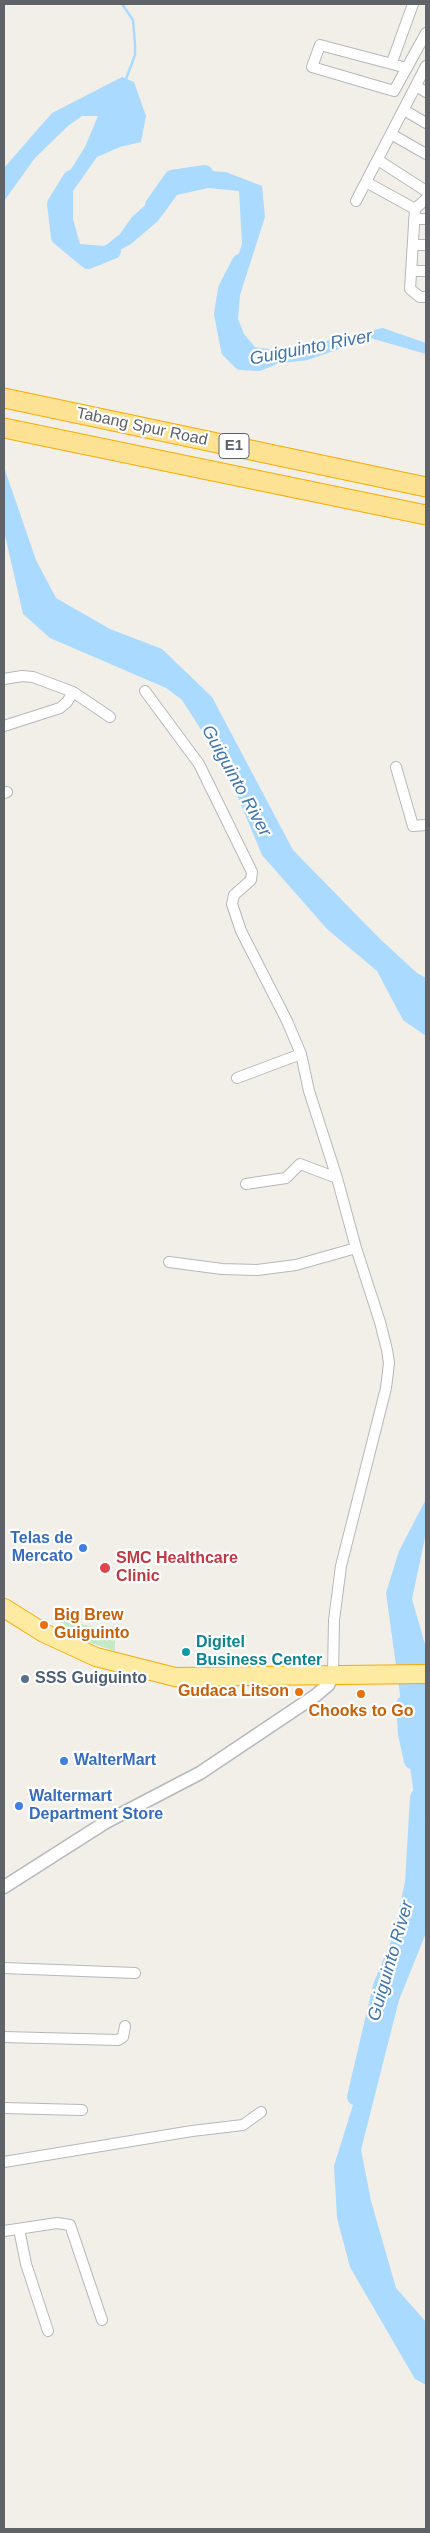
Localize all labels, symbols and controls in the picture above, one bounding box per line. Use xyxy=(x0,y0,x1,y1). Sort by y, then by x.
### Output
water label: Guiguinto River xyxy=(248,326,374,370)
street label: Tabang Spur Road xyxy=(75,404,209,450)
road number: E1 xyxy=(219,434,249,458)
water label: Guiguinto River xyxy=(196,722,276,840)
place label: Telas de Mercato xyxy=(10,1529,73,1567)
marker: Telas de Mercato xyxy=(77,1542,89,1554)
place label: SMC Healthcare Clinic xyxy=(116,1549,238,1587)
marker: SMC Healthcare Clinic xyxy=(98,1561,112,1575)
place label: Big Brew Guiguinto xyxy=(54,1606,130,1644)
marker: Big Brew Guiguinto xyxy=(38,1619,50,1631)
place label: Digitel Business Center xyxy=(196,1633,322,1671)
marker: Digitel Business Center xyxy=(180,1646,192,1658)
place label: SSS Guiguinto xyxy=(35,1669,147,1689)
marker: SSS Guiguinto xyxy=(19,1673,31,1685)
place label: Gudaca Litson xyxy=(178,1682,289,1702)
marker: Gudaca Litson xyxy=(293,1686,305,1698)
marker: Chooks to Go xyxy=(355,1688,367,1700)
place label: Chooks to Go xyxy=(309,1702,413,1722)
place label: WalterMart xyxy=(74,1751,156,1771)
marker: WalterMart xyxy=(58,1755,70,1767)
place label: Waltermart Department Store xyxy=(29,1787,163,1825)
marker: Waltermart Department Store xyxy=(13,1800,25,1812)
water label: Guiguinto River xyxy=(364,1898,418,2024)

